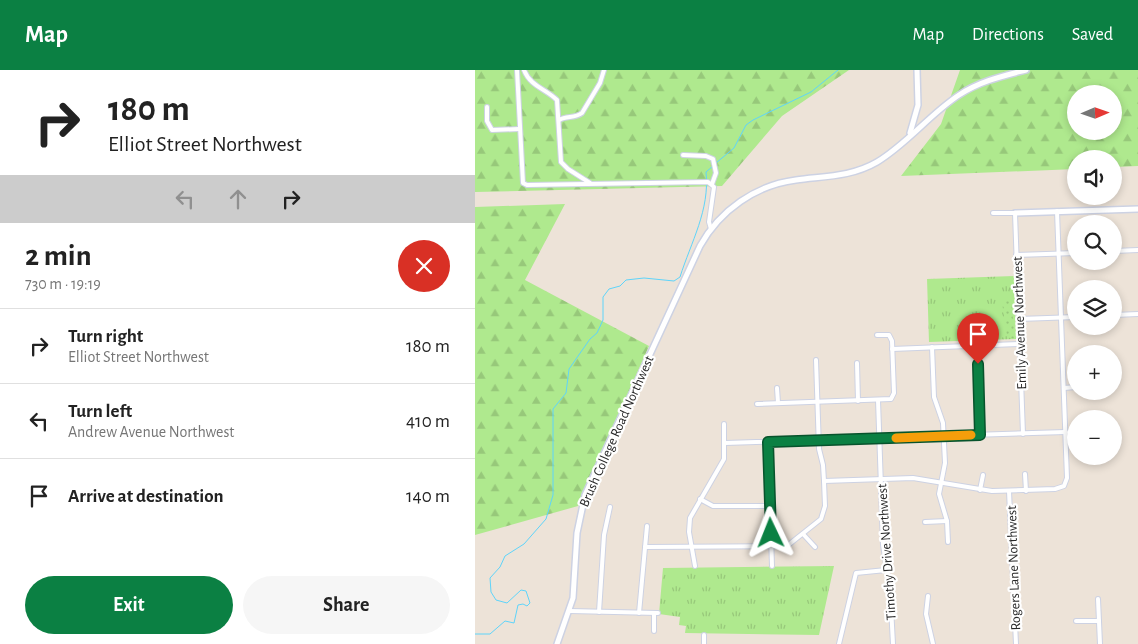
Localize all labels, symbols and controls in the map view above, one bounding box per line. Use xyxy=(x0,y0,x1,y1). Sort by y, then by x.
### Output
text: Map xyxy=(25,23,68,47)
text: Map xyxy=(913,26,944,44)
text: Directions xyxy=(972,26,1044,44)
text: Saved xyxy=(1072,26,1113,44)
north arrow xyxy=(1067,85,1123,140)
map controls xyxy=(1067,85,1122,465)
icon: right xyxy=(25,90,90,155)
text: 180 m xyxy=(108,92,190,127)
text: Elliot Street Northwest xyxy=(108,133,302,155)
button: sound xyxy=(1067,150,1122,205)
icon: left xyxy=(171,185,199,213)
icon: ahead xyxy=(224,185,252,213)
icon: right xyxy=(277,185,305,213)
button: search xyxy=(1067,215,1122,270)
button: close xyxy=(398,240,450,292)
text: 2 min xyxy=(25,241,92,271)
street label: Emily Avenue Northwest xyxy=(1011,256,1029,390)
text: 730 m · 19:19 xyxy=(25,276,101,292)
button: layers xyxy=(1067,280,1122,335)
pin xyxy=(957,313,999,364)
icon: arrive xyxy=(964,320,992,348)
text: Turn right xyxy=(68,327,143,346)
icon: right xyxy=(25,332,53,360)
text: 180 m xyxy=(406,337,450,356)
button: + xyxy=(1067,345,1122,400)
text: Elliot Street Northwest xyxy=(68,349,209,365)
street label: Brush College Road Northwest xyxy=(577,353,657,509)
text: Turn left xyxy=(68,402,132,421)
icon: left xyxy=(25,407,53,435)
button: − xyxy=(1067,410,1122,465)
text: 410 m xyxy=(406,412,450,431)
text: Andrew Avenue Northwest xyxy=(68,424,234,440)
icon: arrive xyxy=(25,482,53,510)
street label: Timothy Drive Northwest xyxy=(875,483,899,621)
text: Arrive at destination xyxy=(68,487,224,506)
text: 140 m xyxy=(406,487,450,506)
street label: Rogers Lane Northwest xyxy=(1005,505,1023,631)
position arrow xyxy=(744,506,796,558)
button: Exit xyxy=(25,576,233,634)
button: Share xyxy=(243,576,450,634)

